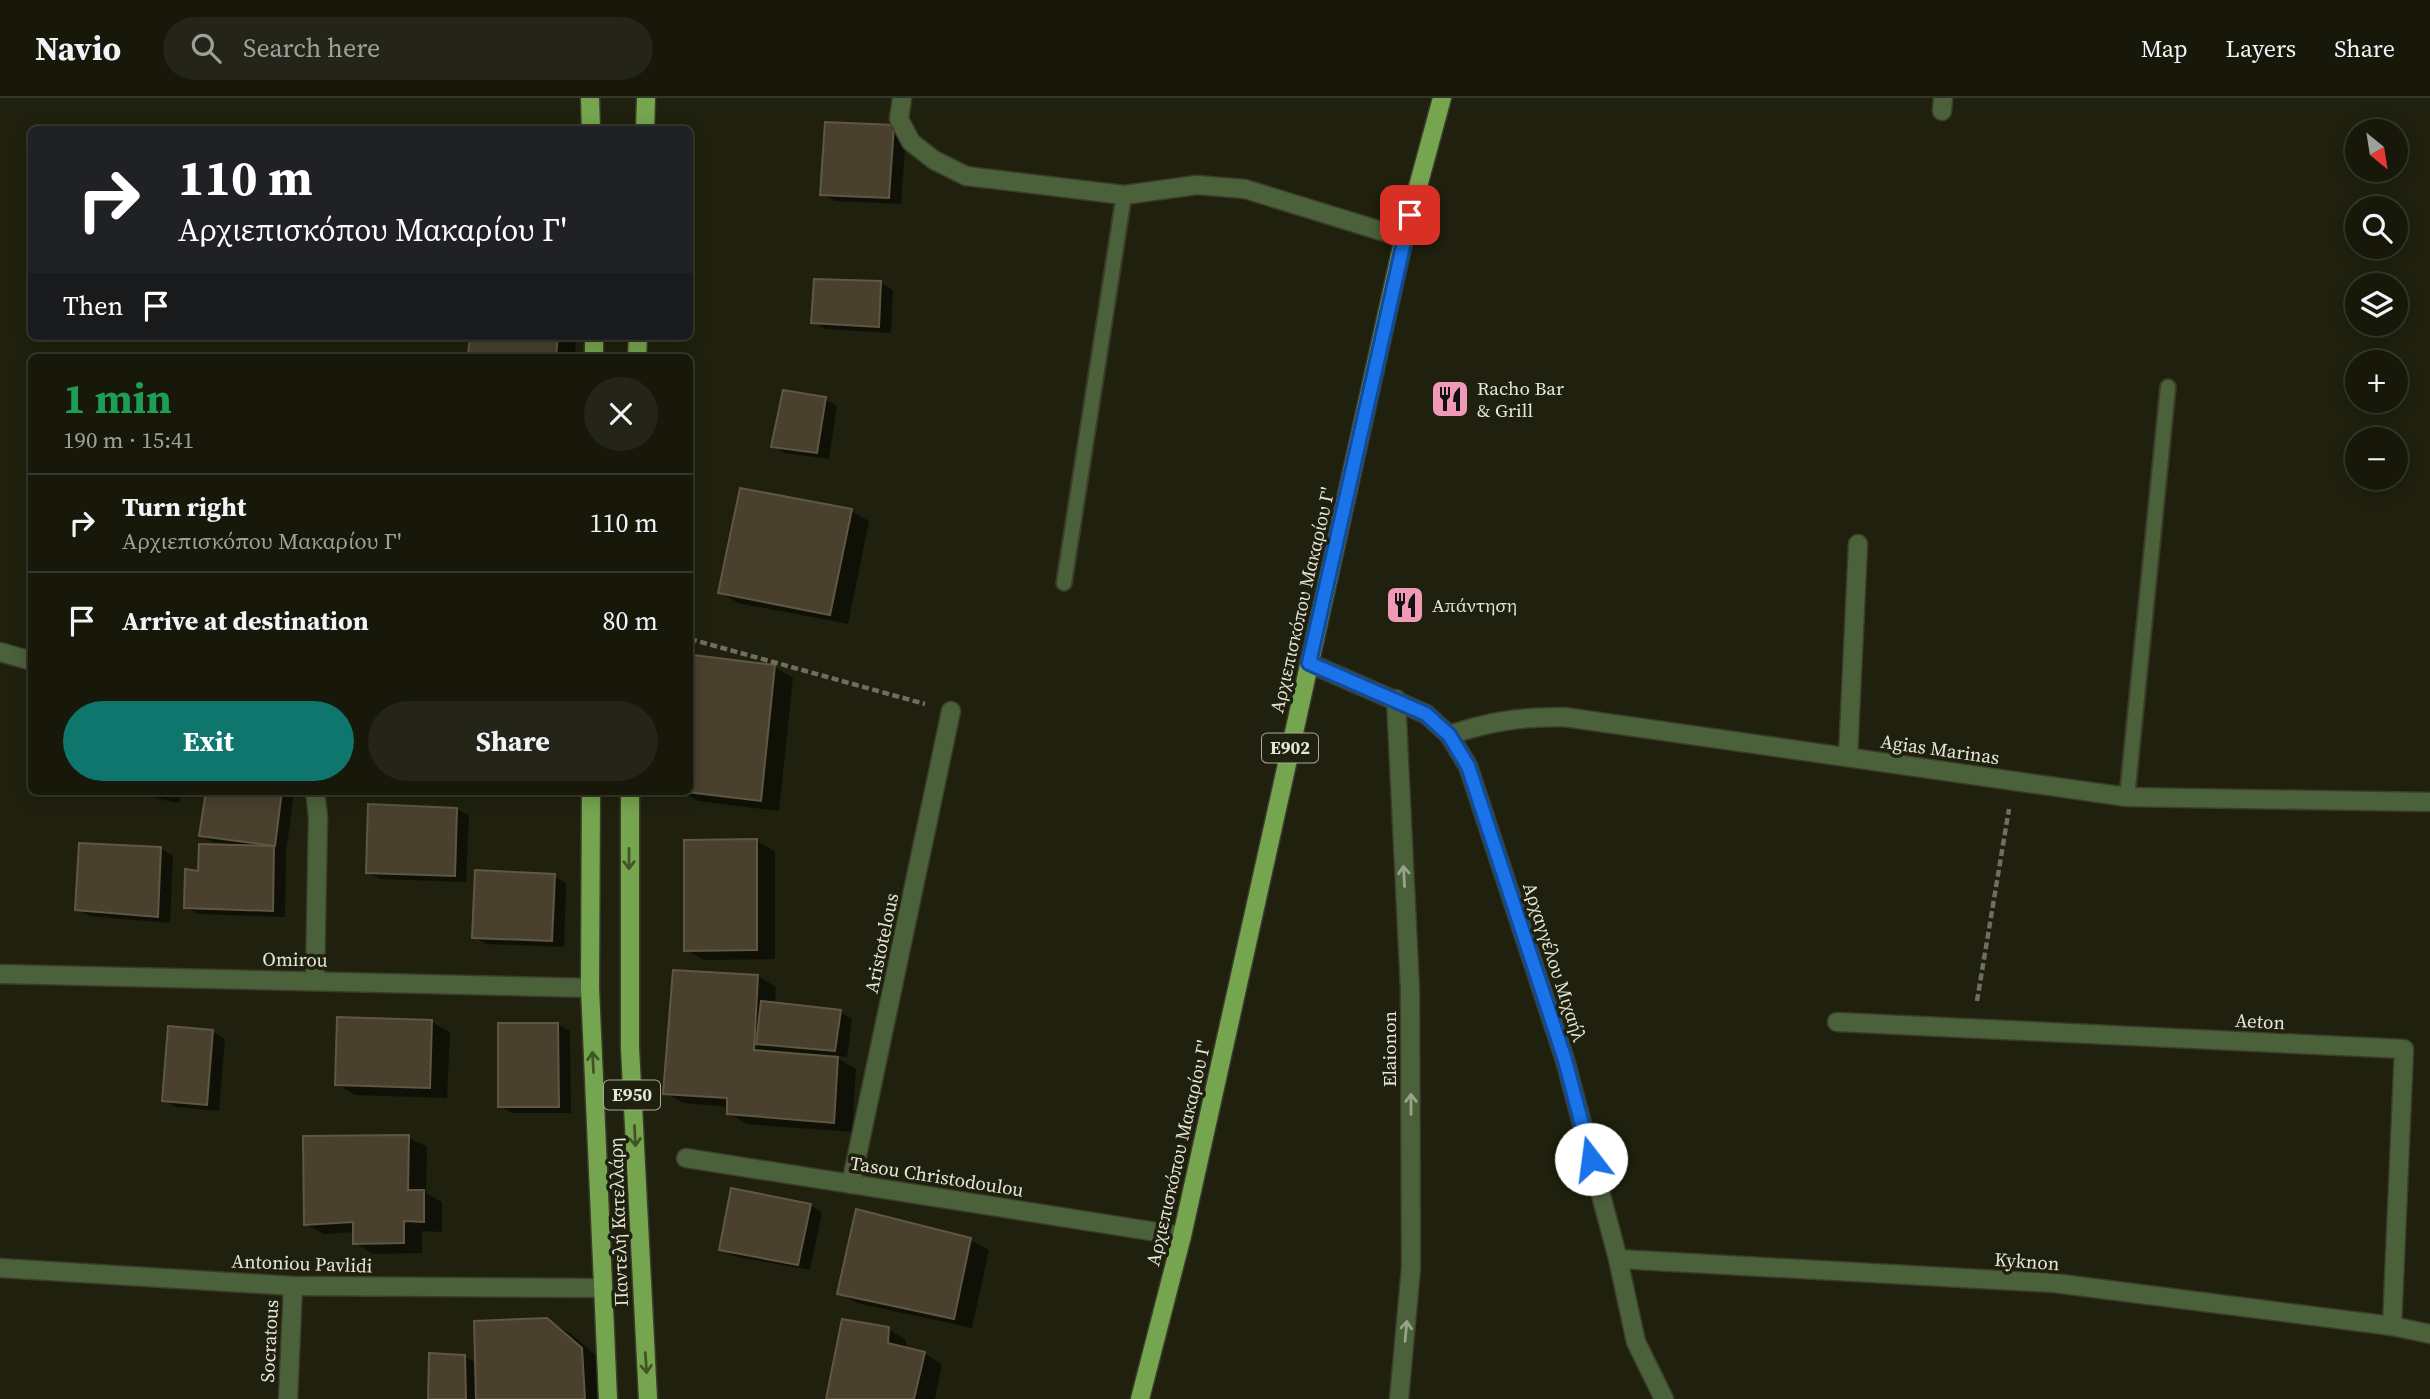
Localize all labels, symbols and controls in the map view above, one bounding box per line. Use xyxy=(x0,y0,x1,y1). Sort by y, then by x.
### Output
search box xyxy=(163,17,653,80)
text: Navio xyxy=(35,26,121,71)
icon: search xyxy=(187,29,225,67)
text: Search here xyxy=(243,30,380,66)
text: Map xyxy=(2141,32,2188,65)
text: Layers xyxy=(2226,32,2296,65)
text: Share xyxy=(2334,32,2395,65)
north arrow xyxy=(2345,119,2408,182)
map controls xyxy=(2345,119,2408,490)
text: 110 m xyxy=(178,144,313,211)
icon: right xyxy=(63,154,154,245)
pin xyxy=(1380,185,1440,245)
icon: arrive xyxy=(1391,196,1429,234)
button: search xyxy=(2345,196,2408,259)
text: Αρχιεπισκόπου Μακαρίου Γ' xyxy=(178,208,567,252)
button: layers xyxy=(2345,273,2408,336)
icon: arrive xyxy=(137,287,175,325)
text: Then xyxy=(63,288,123,324)
button: + xyxy=(2345,350,2408,413)
text: 1 min xyxy=(63,369,172,427)
place label: Racho Bar & Grill xyxy=(1477,375,1564,423)
button: close xyxy=(584,377,658,451)
restaurant icon: Racho Bar & Grill xyxy=(1429,378,1471,420)
text: 190 m · 15:41 xyxy=(63,424,194,456)
button: − xyxy=(2345,427,2408,490)
street label: Αρχιεπισκόπου Μακαρίου Γ' xyxy=(1263,485,1341,715)
text: Turn right xyxy=(122,489,246,525)
icon: right xyxy=(63,504,101,542)
text: 110 m xyxy=(590,505,658,541)
text: Αρχιεπισκόπου Μακαρίου Γ' xyxy=(122,525,401,557)
restaurant icon: Απάντηση xyxy=(1384,584,1426,626)
place label: Απάντηση xyxy=(1432,592,1517,618)
icon: arrive xyxy=(63,602,101,640)
text: Arrive at destination xyxy=(122,603,369,639)
text: 80 m xyxy=(603,603,658,639)
button: Exit xyxy=(63,701,354,781)
button: Share xyxy=(368,701,658,781)
street label: Agias Marinas xyxy=(1879,728,2001,770)
road number: E902 xyxy=(1262,734,1318,762)
one-way arrow xyxy=(622,847,636,870)
one-way arrow xyxy=(1398,865,1411,888)
street label: Αρχαγγέλου Μιχαήλ xyxy=(1517,879,1593,1046)
street label: Aristotelous xyxy=(858,890,904,996)
street label: Omirou xyxy=(262,945,328,973)
street label: Aeton xyxy=(2234,1007,2286,1035)
street label: Elaionon xyxy=(1376,1011,1402,1087)
street label: Αρχιεπισκόπου Μακαρίου Γ' xyxy=(1139,1038,1217,1268)
one-way arrow xyxy=(587,1050,600,1073)
road number: E950 xyxy=(604,1080,660,1110)
one-way arrow xyxy=(1404,1093,1418,1116)
position arrow xyxy=(1554,1122,1628,1196)
one-way arrow xyxy=(629,1124,642,1146)
street label: Παντελή Κατελλάρη xyxy=(602,1137,634,1307)
street label: Tasou Christodoulou xyxy=(848,1149,1026,1203)
street label: Kyknon xyxy=(1994,1246,2060,1276)
street label: Antoniou Pavlidi xyxy=(231,1248,373,1278)
street label: Socratous xyxy=(254,1299,284,1383)
one-way arrow xyxy=(1400,1320,1413,1343)
one-way arrow xyxy=(640,1351,653,1374)

